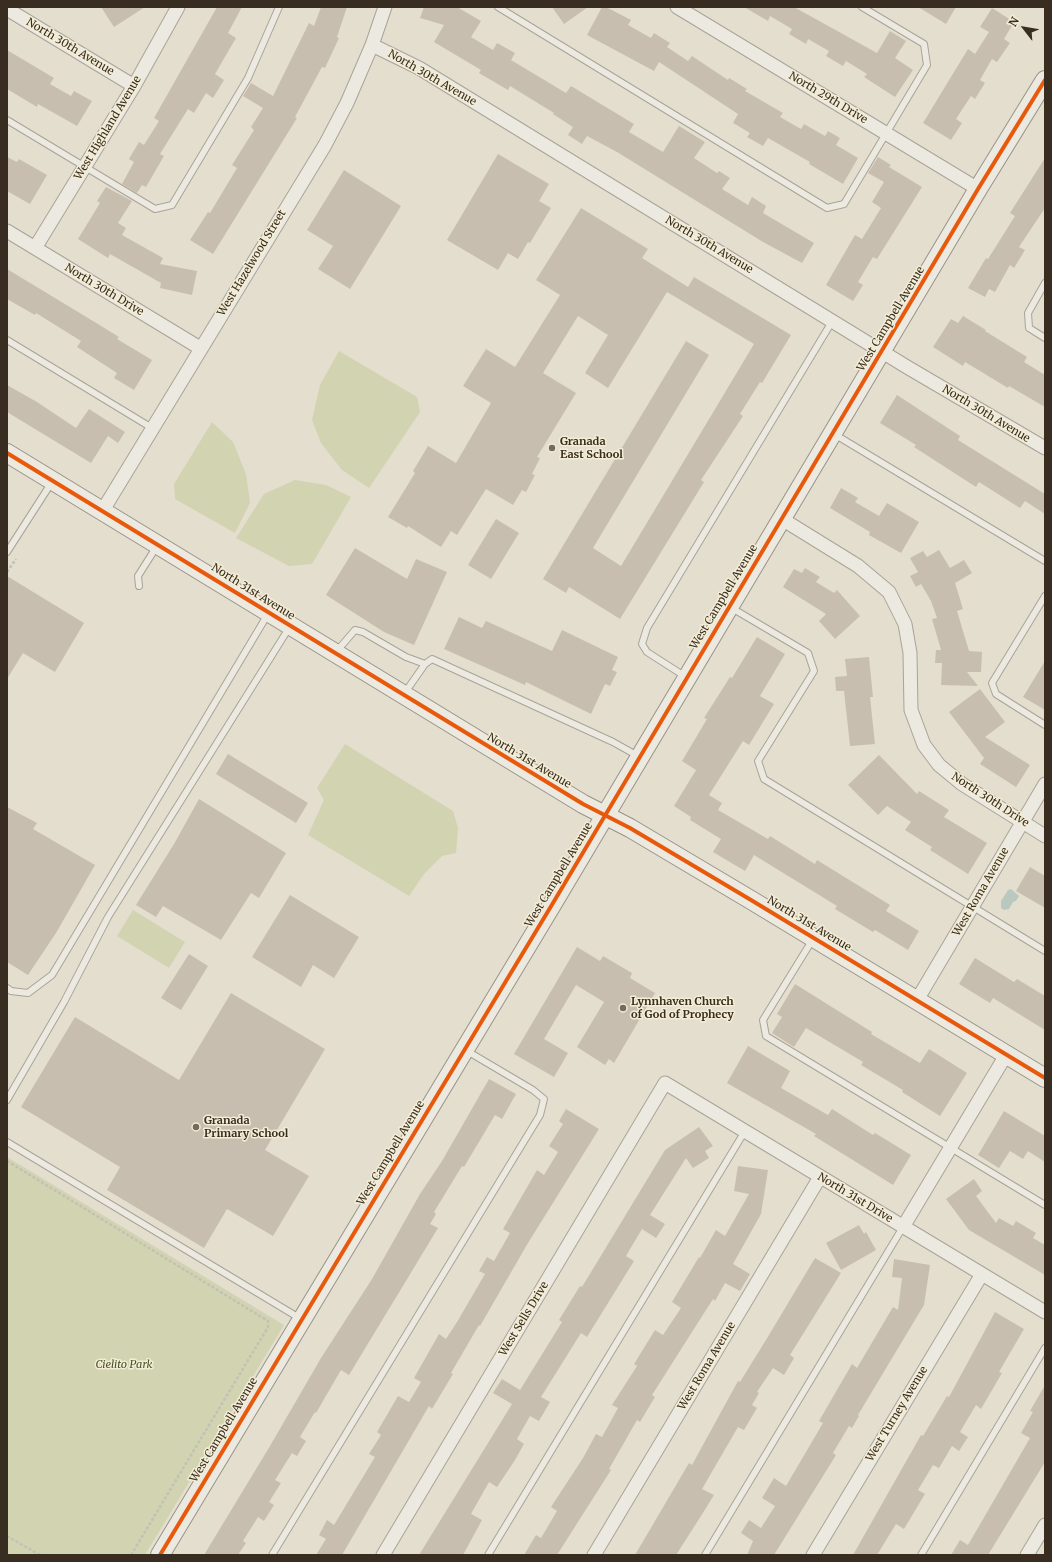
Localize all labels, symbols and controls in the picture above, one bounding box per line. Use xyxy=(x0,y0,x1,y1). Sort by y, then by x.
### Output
north arrow xyxy=(1004,8,1044,48)
text: N xyxy=(1005,14,1022,29)
street label: North 30th Avenue xyxy=(24,16,116,78)
street label: North 30th Avenue xyxy=(385,47,479,109)
street label: North 29th Drive xyxy=(786,69,870,127)
street label: West Highland Avenue xyxy=(72,74,144,182)
street label: West Hazelwood Street xyxy=(215,207,289,319)
street label: North 30th Avenue xyxy=(663,214,755,276)
street label: North 30th Drive xyxy=(62,261,146,319)
street label: West Campbell Avenue xyxy=(854,264,928,374)
street label: North 30th Avenue xyxy=(940,383,1032,445)
place label: Granada East School xyxy=(560,435,623,461)
marker: Granada East School xyxy=(547,443,557,453)
street label: West Campbell Avenue xyxy=(687,542,761,652)
street label: North 31st Avenue xyxy=(209,561,297,623)
street label: North 31st Avenue xyxy=(485,731,573,791)
street label: North 30th Drive xyxy=(949,770,1031,830)
street label: West Campbell Avenue xyxy=(522,820,596,930)
street label: West Roma Avenue xyxy=(950,845,1012,939)
street label: North 31st Avenue xyxy=(765,894,853,954)
place label: Lynnhaven Church of God of Prophecy xyxy=(631,995,734,1021)
marker: Lynnhaven Church of God of Prophecy xyxy=(618,1003,628,1013)
street label: West Campbell Avenue xyxy=(354,1098,428,1208)
place label: Granada Primary School xyxy=(204,1114,288,1140)
marker: Granada Primary School xyxy=(191,1122,201,1132)
street label: North 31st Drive xyxy=(815,1170,895,1226)
street label: West Sells Drive xyxy=(497,1279,551,1359)
street label: West Roma Avenue xyxy=(675,1319,739,1413)
park label: Cielito Park xyxy=(95,1358,153,1372)
street label: West Turney Avenue xyxy=(863,1364,931,1464)
street label: West Campbell Avenue xyxy=(187,1375,261,1485)

